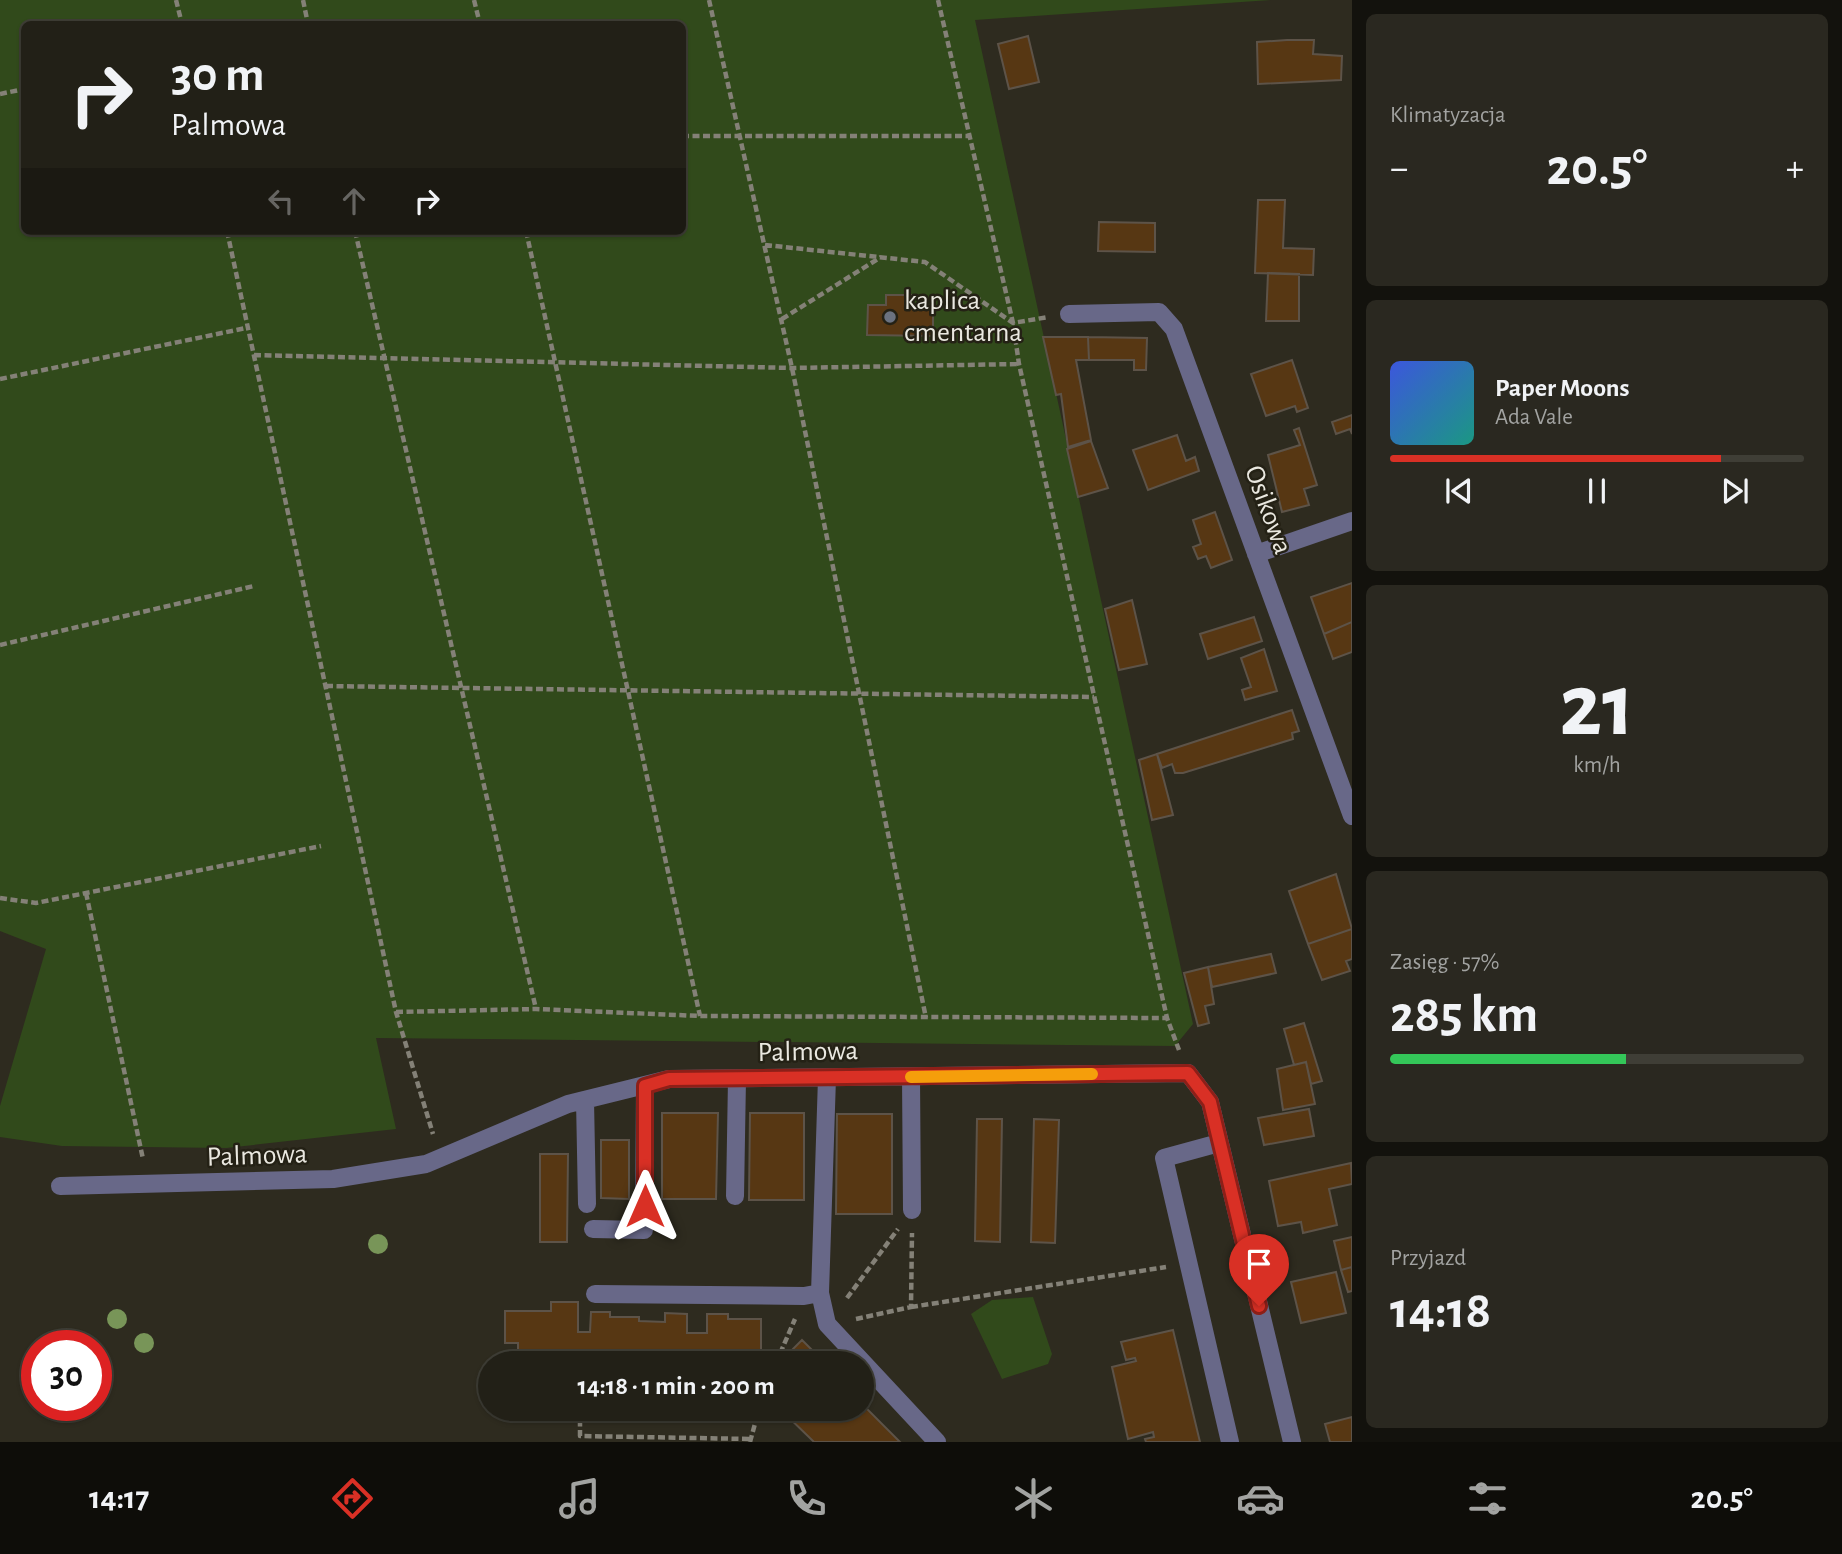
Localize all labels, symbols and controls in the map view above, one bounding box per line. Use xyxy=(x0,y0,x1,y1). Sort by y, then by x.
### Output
icon: right xyxy=(56,49,147,140)
text: 30 m xyxy=(171,51,265,100)
text: Klimatyzacja xyxy=(1390,104,1506,127)
text: Palmowa xyxy=(171,109,286,141)
text: 20.5° xyxy=(1546,142,1648,194)
text: − xyxy=(1390,150,1408,188)
text: + xyxy=(1786,150,1804,188)
icon: left xyxy=(262,182,300,220)
icon: ahead xyxy=(335,182,373,220)
icon: right xyxy=(408,182,446,220)
place label: kaplica cmentarna xyxy=(904,287,1022,347)
marker: kaplica cmentarna xyxy=(882,309,898,325)
text: Paper Moons xyxy=(1495,375,1630,401)
text: Ada Vale xyxy=(1495,406,1573,429)
street label: Osikowa xyxy=(1239,462,1297,558)
icon: previous xyxy=(1440,472,1478,510)
icon: pause xyxy=(1578,472,1616,510)
icon: next xyxy=(1716,472,1754,510)
text: 21 xyxy=(1559,661,1635,752)
text: km/h xyxy=(1573,754,1621,777)
text: Zasięg · 57% xyxy=(1390,951,1499,974)
text: 285 km xyxy=(1390,989,1538,1041)
street label: Palmowa xyxy=(757,1037,859,1067)
street label: Palmowa xyxy=(206,1140,308,1172)
position arrow xyxy=(608,1169,682,1243)
pin xyxy=(1229,1234,1289,1306)
icon: arrive xyxy=(1240,1245,1278,1283)
text: Przyjazd xyxy=(1390,1247,1466,1270)
text: 14:18 xyxy=(1390,1285,1491,1337)
speed limit sign: 30 xyxy=(21,1330,112,1421)
text: 14:18 · 1 min · 200 m xyxy=(577,1373,775,1399)
icon: directions xyxy=(328,1474,377,1523)
icon: music xyxy=(555,1474,604,1523)
icon: phone xyxy=(782,1474,831,1523)
icon: climate xyxy=(1009,1474,1058,1523)
icon: car xyxy=(1236,1474,1285,1523)
icon: filters xyxy=(1463,1474,1512,1523)
text: 14:17 xyxy=(89,1482,149,1514)
text: 20.5° xyxy=(1691,1482,1753,1514)

